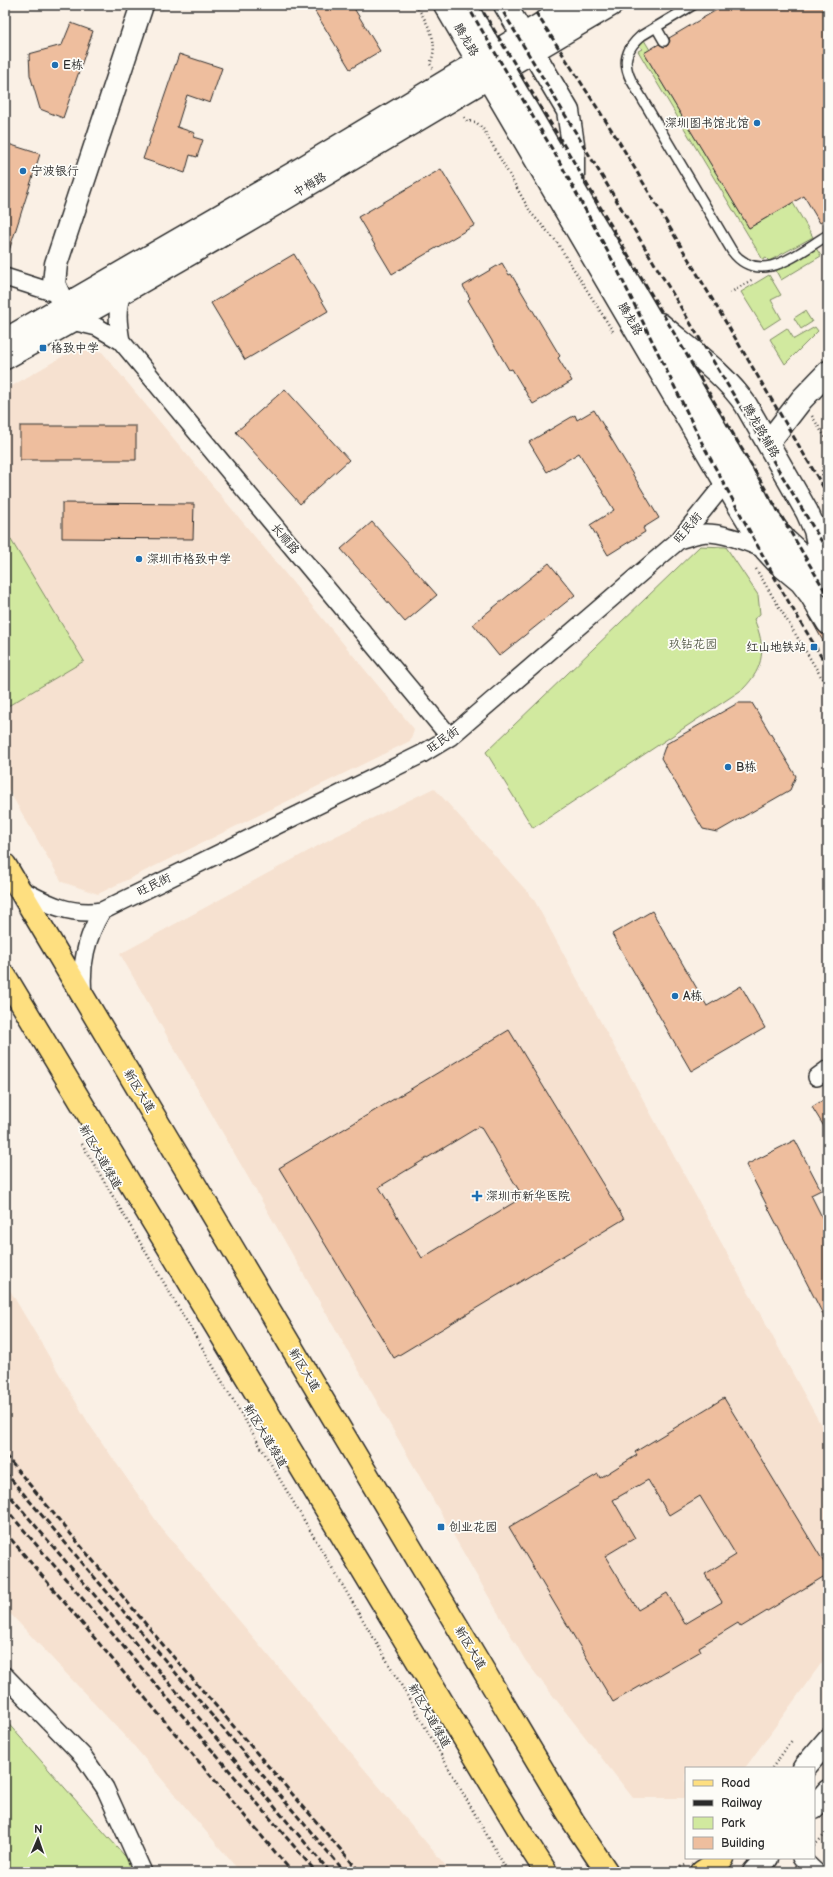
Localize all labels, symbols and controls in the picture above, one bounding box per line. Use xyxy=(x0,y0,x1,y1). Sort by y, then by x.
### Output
street label: 腾龙路 xyxy=(450,21,482,59)
place label: E栋 xyxy=(63,58,83,73)
marker: E栋 xyxy=(50,60,60,70)
place label: 深圳图书馆北馆 xyxy=(665,116,749,131)
marker: 深圳图书馆北馆 xyxy=(752,118,762,128)
place label: 宁波银行 xyxy=(31,164,79,179)
marker: 宁波银行 xyxy=(18,166,28,176)
street label: 中梅路 xyxy=(291,169,329,201)
street label: 腾龙路 xyxy=(615,300,645,338)
place label: 格致中学 xyxy=(51,341,99,356)
marker: 格致中学 xyxy=(38,343,48,353)
street label: 腾龙路辅路 xyxy=(740,401,782,461)
street label: 旺民街 xyxy=(671,509,705,547)
street label: 长顺路 xyxy=(268,520,302,558)
place label: 深圳市格致中学 xyxy=(147,552,231,567)
marker: 深圳市格致中学 xyxy=(134,554,144,564)
park label: 玖钻花园 xyxy=(669,637,717,652)
place label: 红山地铁站 xyxy=(746,640,806,655)
marker: 红山地铁站 xyxy=(809,642,819,652)
street label: 旺民街 xyxy=(424,724,462,756)
place label: B栋 xyxy=(736,760,756,775)
marker: B栋 xyxy=(723,762,733,772)
street label: 旺民街 xyxy=(135,870,173,900)
place label: A栋 xyxy=(683,989,702,1004)
marker: A栋 xyxy=(670,991,680,1001)
street label: 新区大道 xyxy=(120,1067,158,1115)
street label: 新区大道绿道 xyxy=(76,1122,124,1192)
place label: 深圳市新华医院 xyxy=(486,1189,570,1204)
marker: 深圳市新华医院 xyxy=(471,1190,483,1202)
street label: 新区大道 xyxy=(285,1346,323,1394)
street label: 新区大道绿道 xyxy=(240,1401,290,1471)
place label: 创业花园 xyxy=(449,1520,497,1535)
marker: 创业花园 xyxy=(436,1522,446,1532)
street label: 新区大道 xyxy=(451,1624,489,1672)
street label: 新区大道绿道 xyxy=(405,1681,453,1751)
legend xyxy=(685,1767,815,1859)
text: Road xyxy=(721,1776,750,1791)
text: Railway xyxy=(721,1796,763,1811)
text: Park xyxy=(721,1816,745,1831)
north arrow xyxy=(18,1819,58,1859)
text: N xyxy=(34,1823,43,1836)
text: Building xyxy=(721,1836,765,1851)

